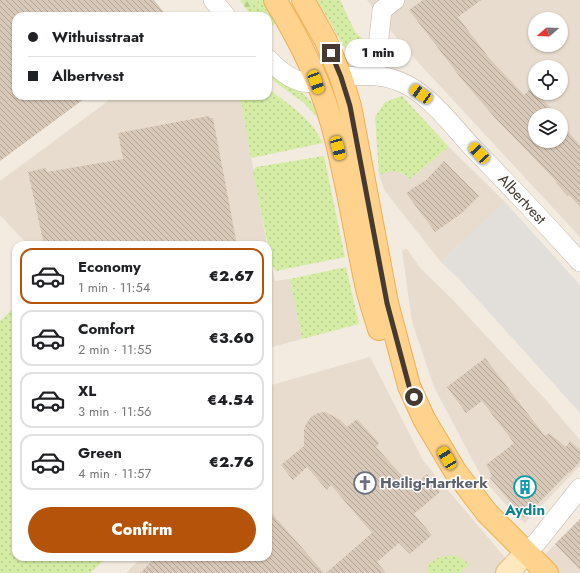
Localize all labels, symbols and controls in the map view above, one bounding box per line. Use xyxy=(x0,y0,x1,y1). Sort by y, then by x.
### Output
north arrow xyxy=(528,12,568,52)
map controls xyxy=(528,12,568,148)
text: Withuisstraat xyxy=(52,26,144,48)
callout: 1 min xyxy=(345,39,411,67)
text: 1 min xyxy=(362,43,394,62)
route end xyxy=(322,44,340,62)
button: locate xyxy=(528,60,568,100)
text: Albertvest xyxy=(52,65,124,87)
car xyxy=(306,69,326,95)
car xyxy=(408,82,434,106)
button: layers xyxy=(528,108,568,148)
car xyxy=(329,135,347,161)
car xyxy=(466,140,492,166)
street label: Albertvest xyxy=(493,169,551,230)
text: Economy xyxy=(78,256,141,278)
icon: car xyxy=(30,258,66,294)
text: €2.67 xyxy=(209,265,254,287)
text: 1 min · 11:54 xyxy=(78,278,150,297)
text: Comfort xyxy=(78,318,135,340)
icon: car xyxy=(30,320,66,356)
text: €3.60 xyxy=(209,327,254,349)
text: 2 min · 11:55 xyxy=(78,340,152,359)
text: XL xyxy=(78,380,96,402)
icon: car xyxy=(30,382,66,418)
route start xyxy=(405,388,423,406)
text: €4.54 xyxy=(207,389,254,411)
text: 3 min · 11:56 xyxy=(78,402,151,421)
text: Green xyxy=(78,442,122,464)
icon: car xyxy=(30,444,66,480)
car xyxy=(436,445,458,471)
text: €2.76 xyxy=(209,451,254,473)
text: 4 min · 11:57 xyxy=(78,464,151,483)
church icon: Heilig-Hartkerk xyxy=(352,470,378,496)
place label: Heilig-Hartkerk xyxy=(380,472,488,494)
building icon: Aydin xyxy=(512,474,538,500)
place label: Aydin xyxy=(504,499,545,521)
button: Confirm xyxy=(28,507,256,553)

